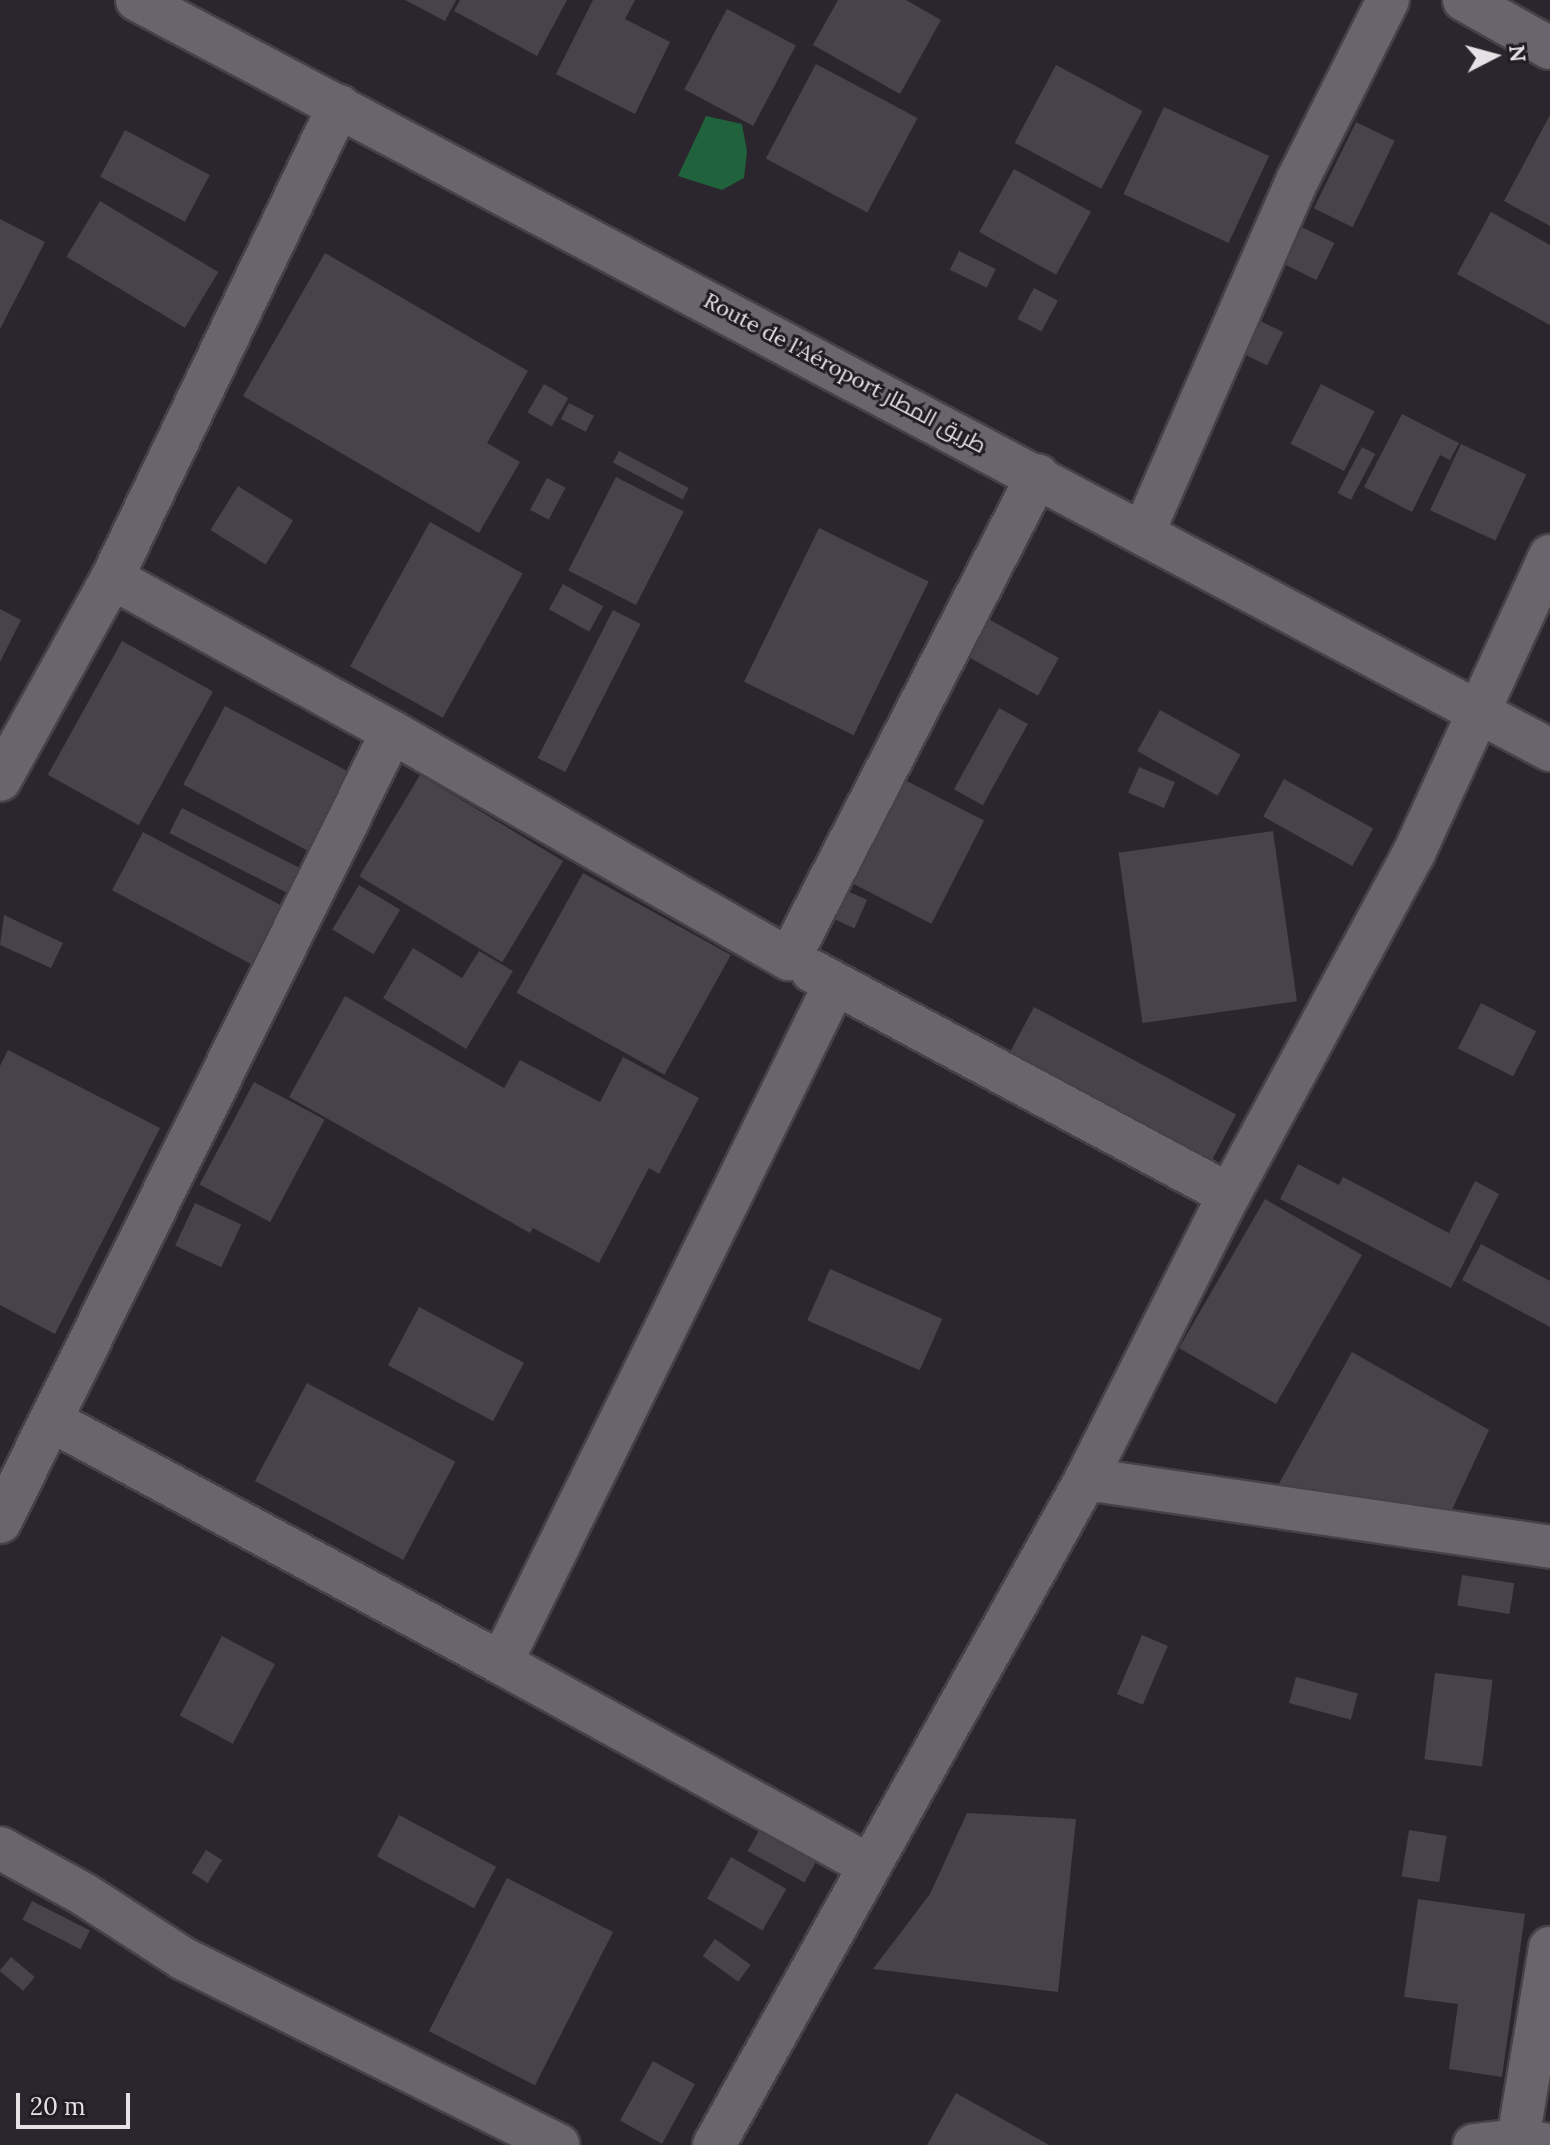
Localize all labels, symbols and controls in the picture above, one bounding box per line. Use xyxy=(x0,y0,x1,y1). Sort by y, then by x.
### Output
north arrow xyxy=(1454,16,1534,96)
text: N xyxy=(1503,44,1533,63)
street label: Route de l'Aéroport طريق المطار xyxy=(699,287,991,459)
scale bar xyxy=(20,2077,134,2127)
text: 20 m xyxy=(30,2091,86,2122)

